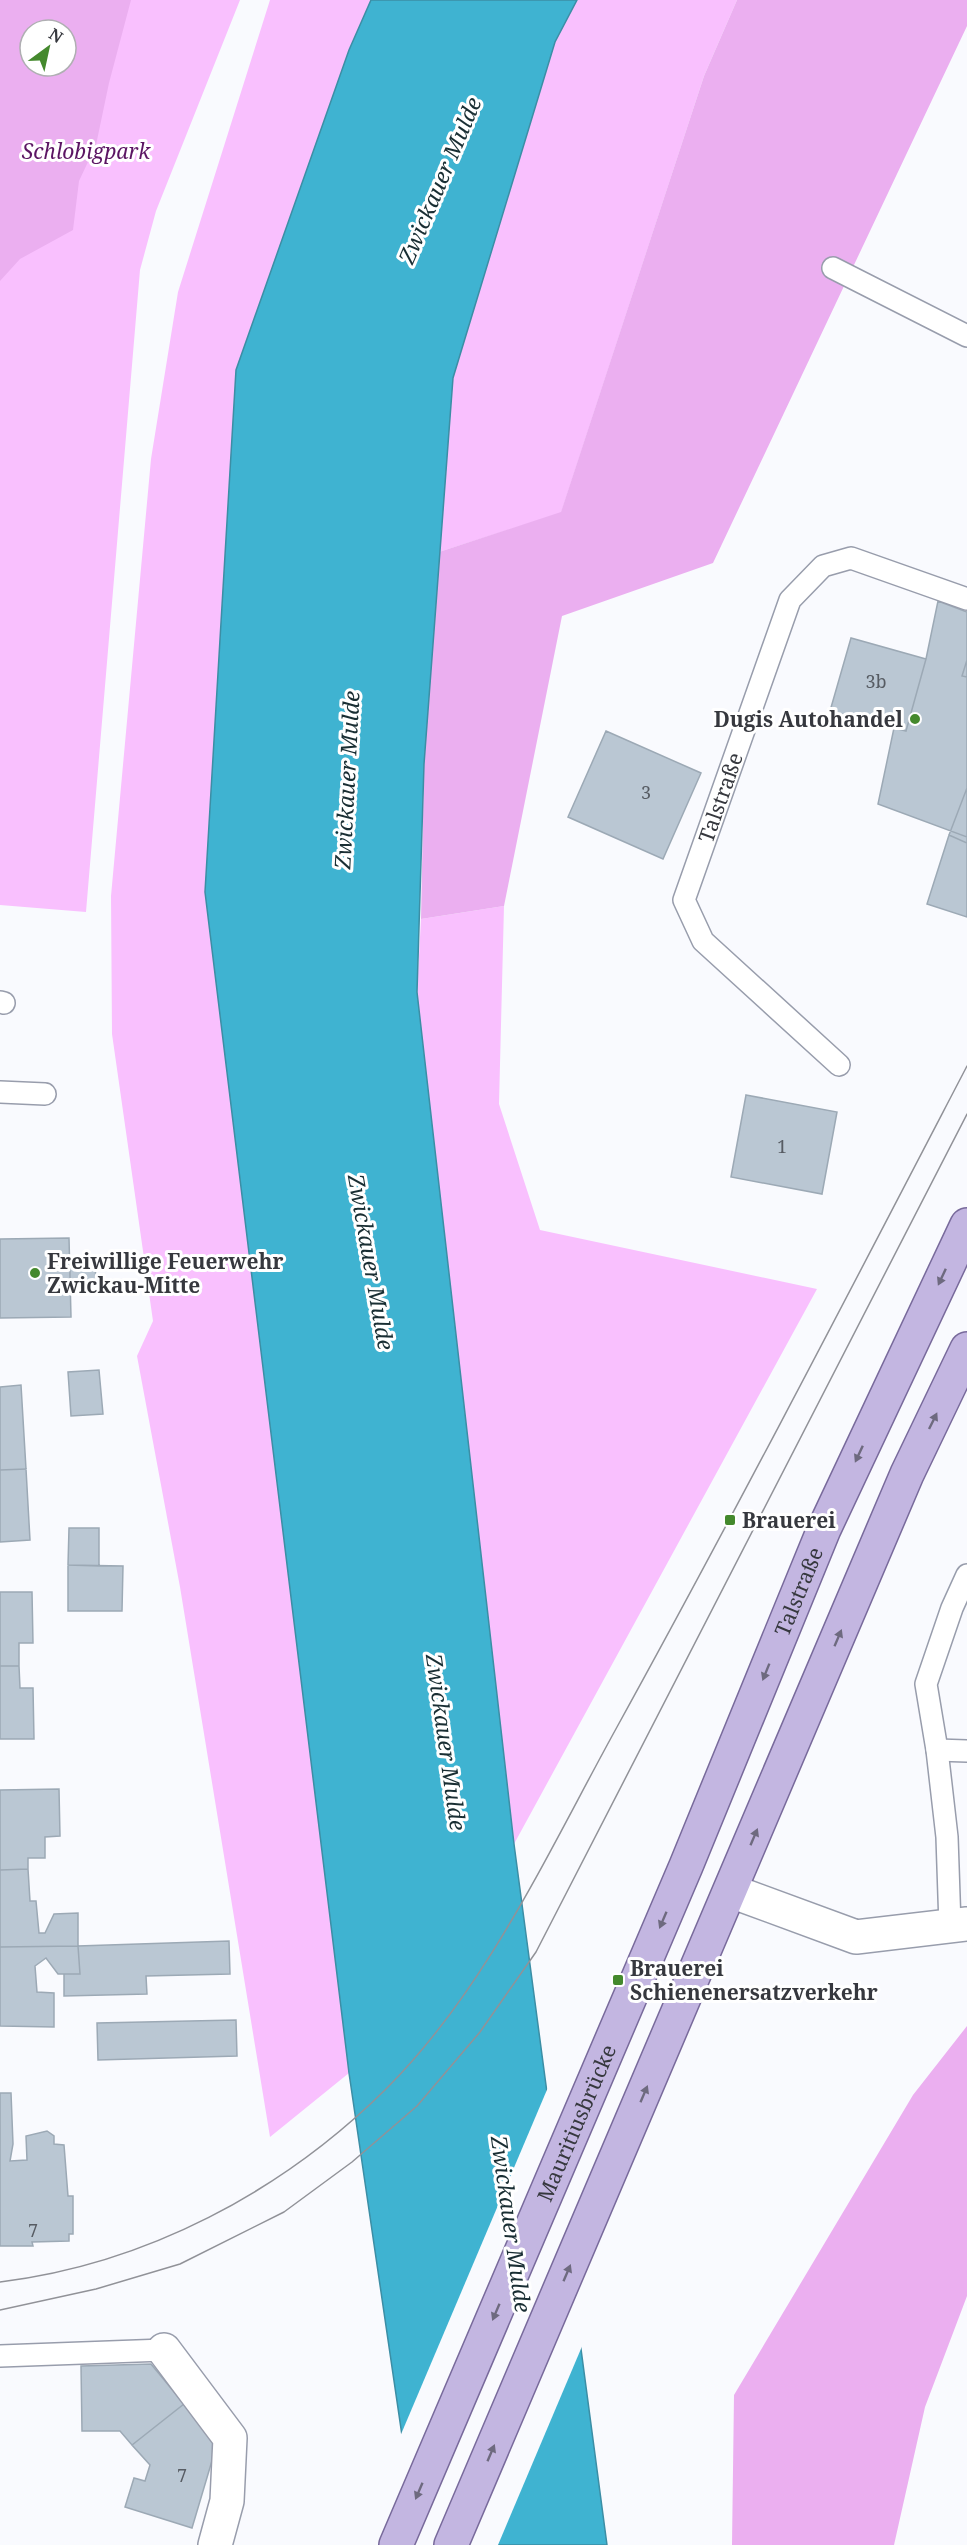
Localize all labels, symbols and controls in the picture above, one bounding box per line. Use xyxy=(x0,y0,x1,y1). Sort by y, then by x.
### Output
north arrow xyxy=(18,18,78,78)
text: N xyxy=(45,23,68,48)
water label: Zwickauer Mulde xyxy=(390,92,488,269)
park label: Schlobigpark xyxy=(22,137,151,165)
house number: 3b xyxy=(865,669,887,693)
water label: Zwickauer Mulde xyxy=(326,690,366,871)
place label: Dugis Autohandel xyxy=(714,705,904,733)
marker: Dugis Autohandel xyxy=(908,712,922,726)
street label: Talstraße xyxy=(691,749,749,846)
house number: 3 xyxy=(641,780,651,804)
house number: 1 xyxy=(777,1134,787,1158)
water label: Zwickauer Mulde xyxy=(342,1171,402,1352)
place label: Freiwillige Feuerwehr Zwickau-Mitte xyxy=(47,1247,283,1299)
marker: Freiwillige Feuerwehr Zwickau-Mitte xyxy=(28,1266,42,1280)
one-way arrow xyxy=(937,1269,946,1286)
one-way arrow xyxy=(927,1412,937,1430)
one-way arrow xyxy=(855,1445,864,1462)
place label: Brauerei xyxy=(742,1506,836,1534)
marker: Brauerei xyxy=(723,1513,737,1527)
street label: Talstraße xyxy=(768,1543,829,1640)
one-way arrow xyxy=(833,1629,843,1647)
water label: Zwickauer Mulde xyxy=(420,1651,474,1832)
one-way arrow xyxy=(761,1663,771,1681)
one-way arrow xyxy=(749,1828,759,1846)
one-way arrow xyxy=(658,1911,667,1929)
place label: Brauerei Schienenersatzverkehr xyxy=(630,1954,878,2006)
marker: Brauerei Schienenersatzverkehr xyxy=(611,1973,625,1987)
street label: Mauritiusbrücke xyxy=(530,2040,622,2206)
one-way arrow xyxy=(640,2085,649,2103)
water label: Zwickauer Mulde xyxy=(485,2133,539,2314)
house number: 7 xyxy=(28,2218,38,2242)
one-way arrow xyxy=(562,2264,572,2282)
one-way arrow xyxy=(491,2303,501,2321)
one-way arrow xyxy=(486,2443,496,2461)
house number: 7 xyxy=(177,2463,187,2487)
one-way arrow xyxy=(414,2482,424,2500)

